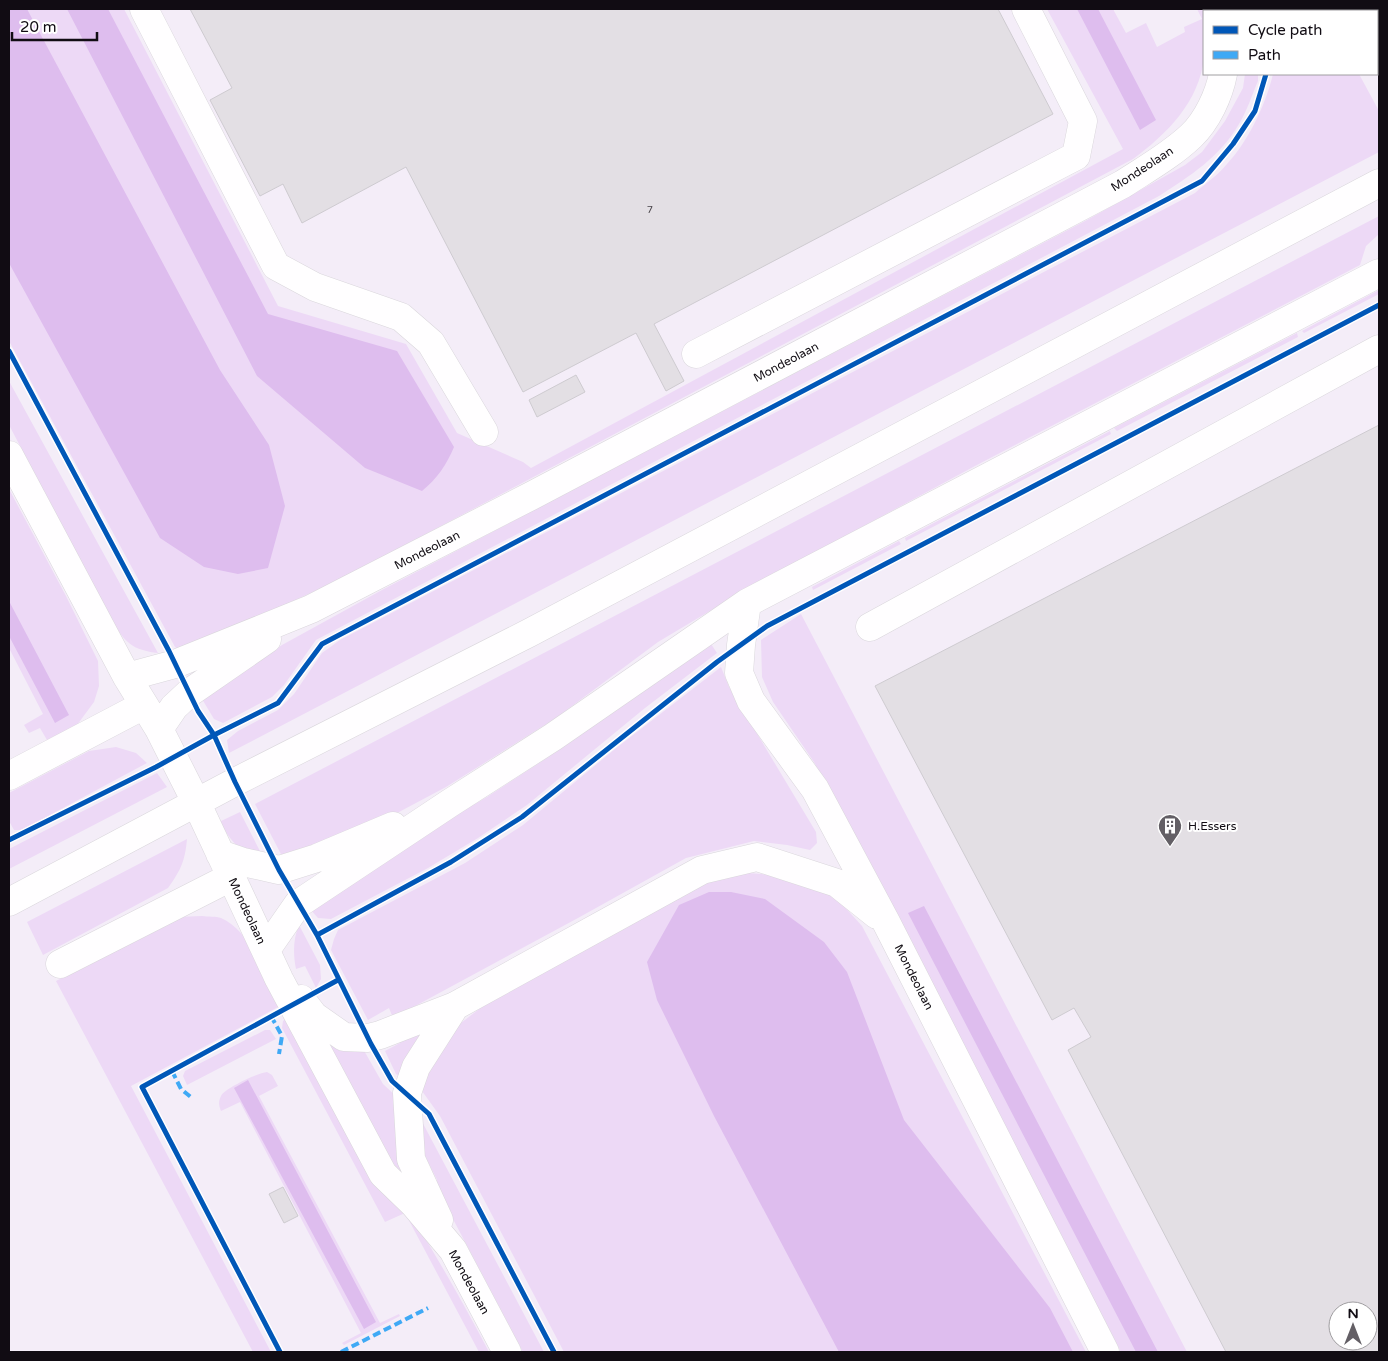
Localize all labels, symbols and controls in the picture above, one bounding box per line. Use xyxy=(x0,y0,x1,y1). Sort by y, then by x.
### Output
scale bar xyxy=(12,10,98,42)
legend xyxy=(1203,10,1378,75)
text: 20 m xyxy=(20,18,57,36)
text: Cycle path xyxy=(1248,21,1322,39)
text: Path xyxy=(1248,46,1281,64)
street label: Mondeolaan xyxy=(1108,144,1176,194)
house number: 7 xyxy=(647,204,653,216)
street label: Mondeolaan xyxy=(751,339,821,385)
street label: Mondeolaan xyxy=(392,528,462,572)
building icon: H.Essers xyxy=(1157,813,1183,847)
place label: H.Essers xyxy=(1188,819,1237,833)
street label: Mondeolaan xyxy=(226,876,268,946)
street label: Mondeolaan xyxy=(892,942,936,1012)
street label: Mondeolaan xyxy=(446,1247,492,1317)
north arrow xyxy=(1328,1301,1378,1351)
text: N xyxy=(1347,1305,1359,1322)

